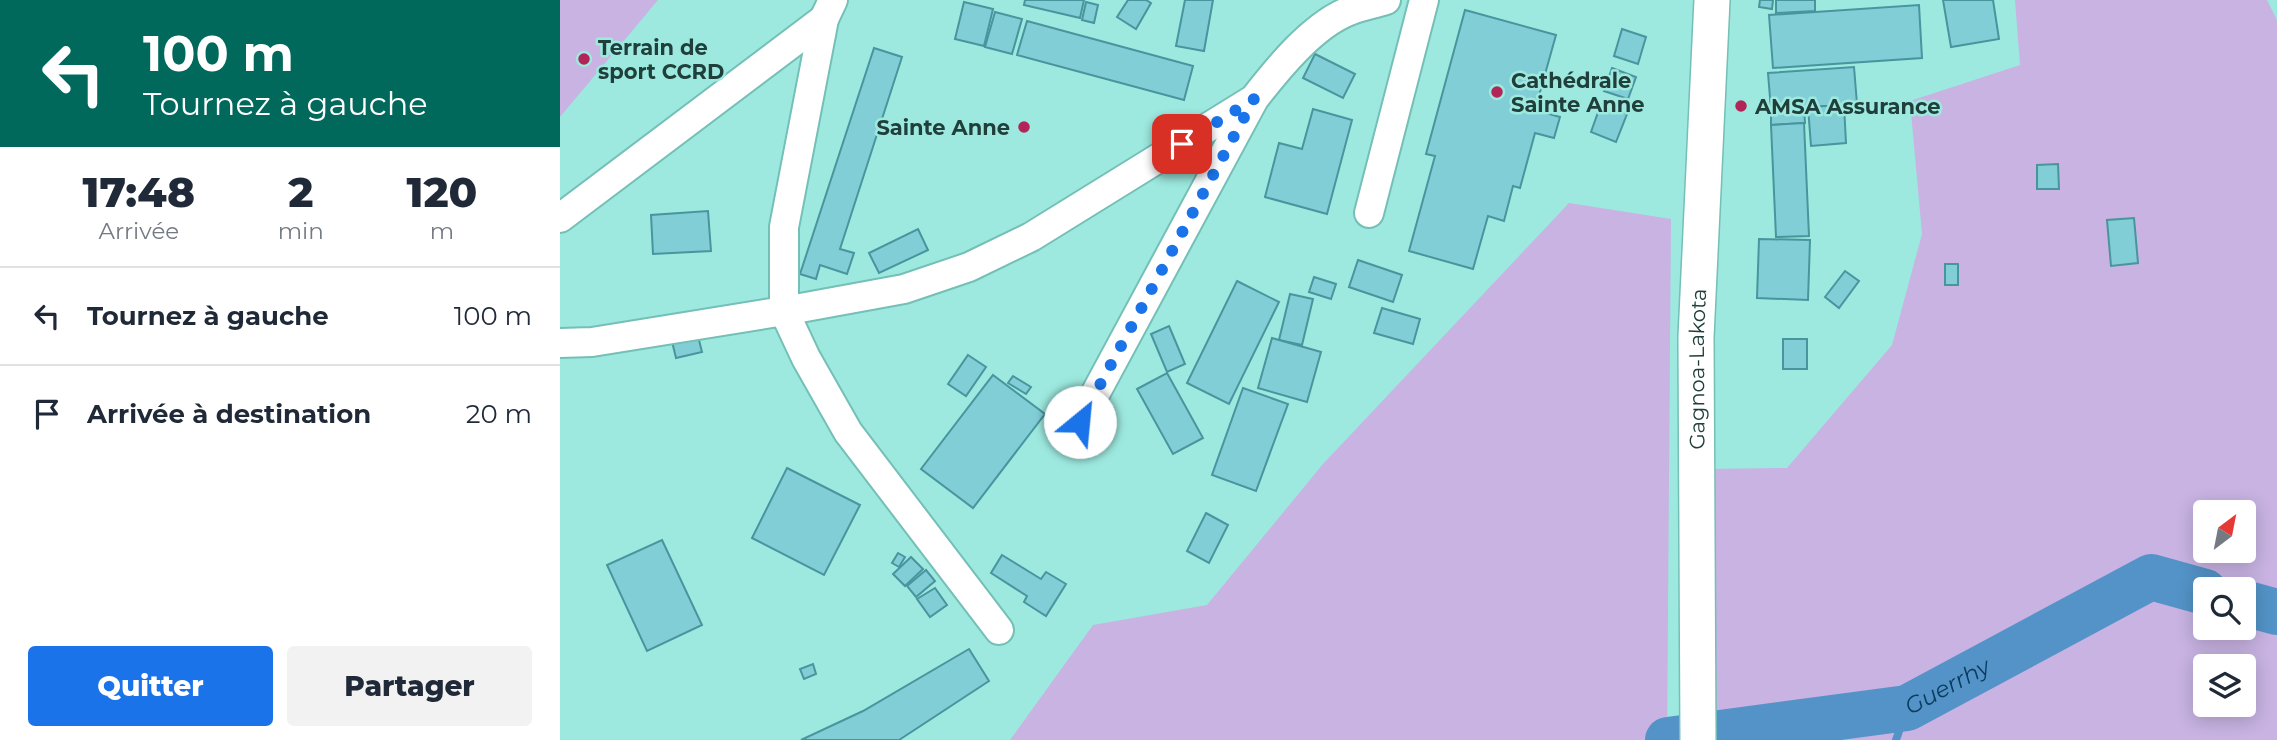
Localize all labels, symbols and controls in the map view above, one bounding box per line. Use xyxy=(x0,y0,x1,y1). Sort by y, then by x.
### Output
text: 100 m xyxy=(143,24,294,83)
icon: left xyxy=(28,28,119,119)
place label: Terrain de sport CCRD xyxy=(598,35,724,84)
marker: Terrain de sport CCRD xyxy=(576,51,592,67)
place label: Cathédrale Sainte Anne xyxy=(1511,68,1645,117)
text: Tournez à gauche xyxy=(143,84,428,123)
marker: Cathédrale Sainte Anne xyxy=(1489,84,1505,100)
place label: AMSA Assurance xyxy=(1754,94,1941,119)
marker: AMSA Assurance xyxy=(1733,98,1749,114)
pin xyxy=(1152,114,1212,174)
place label: Sainte Anne xyxy=(876,115,1010,140)
marker: Sainte Anne xyxy=(1016,119,1032,135)
icon: arrive xyxy=(1163,125,1201,163)
text: 17:48 xyxy=(83,166,195,218)
text: 2 xyxy=(288,166,313,218)
text: 120 xyxy=(406,166,477,218)
text: Arrivée xyxy=(99,217,179,245)
text: min xyxy=(278,217,324,245)
text: m xyxy=(430,217,454,245)
street label: Gagnoa-Lakota xyxy=(1683,288,1711,450)
icon: left xyxy=(28,297,66,335)
text: Tournez à gauche xyxy=(87,300,329,332)
text: 100 m xyxy=(454,300,532,332)
position arrow xyxy=(1043,385,1117,459)
icon: arrive xyxy=(28,395,66,433)
text: Arrivée à destination xyxy=(87,398,371,430)
text: 20 m xyxy=(466,398,532,430)
north arrow xyxy=(2193,500,2256,564)
map controls xyxy=(2193,500,2256,717)
button: search xyxy=(2193,577,2256,640)
button: Quitter xyxy=(28,646,273,726)
button: Partager xyxy=(287,646,532,726)
water label: Guerrhy xyxy=(1900,651,1996,721)
button: layers xyxy=(2193,654,2256,717)

